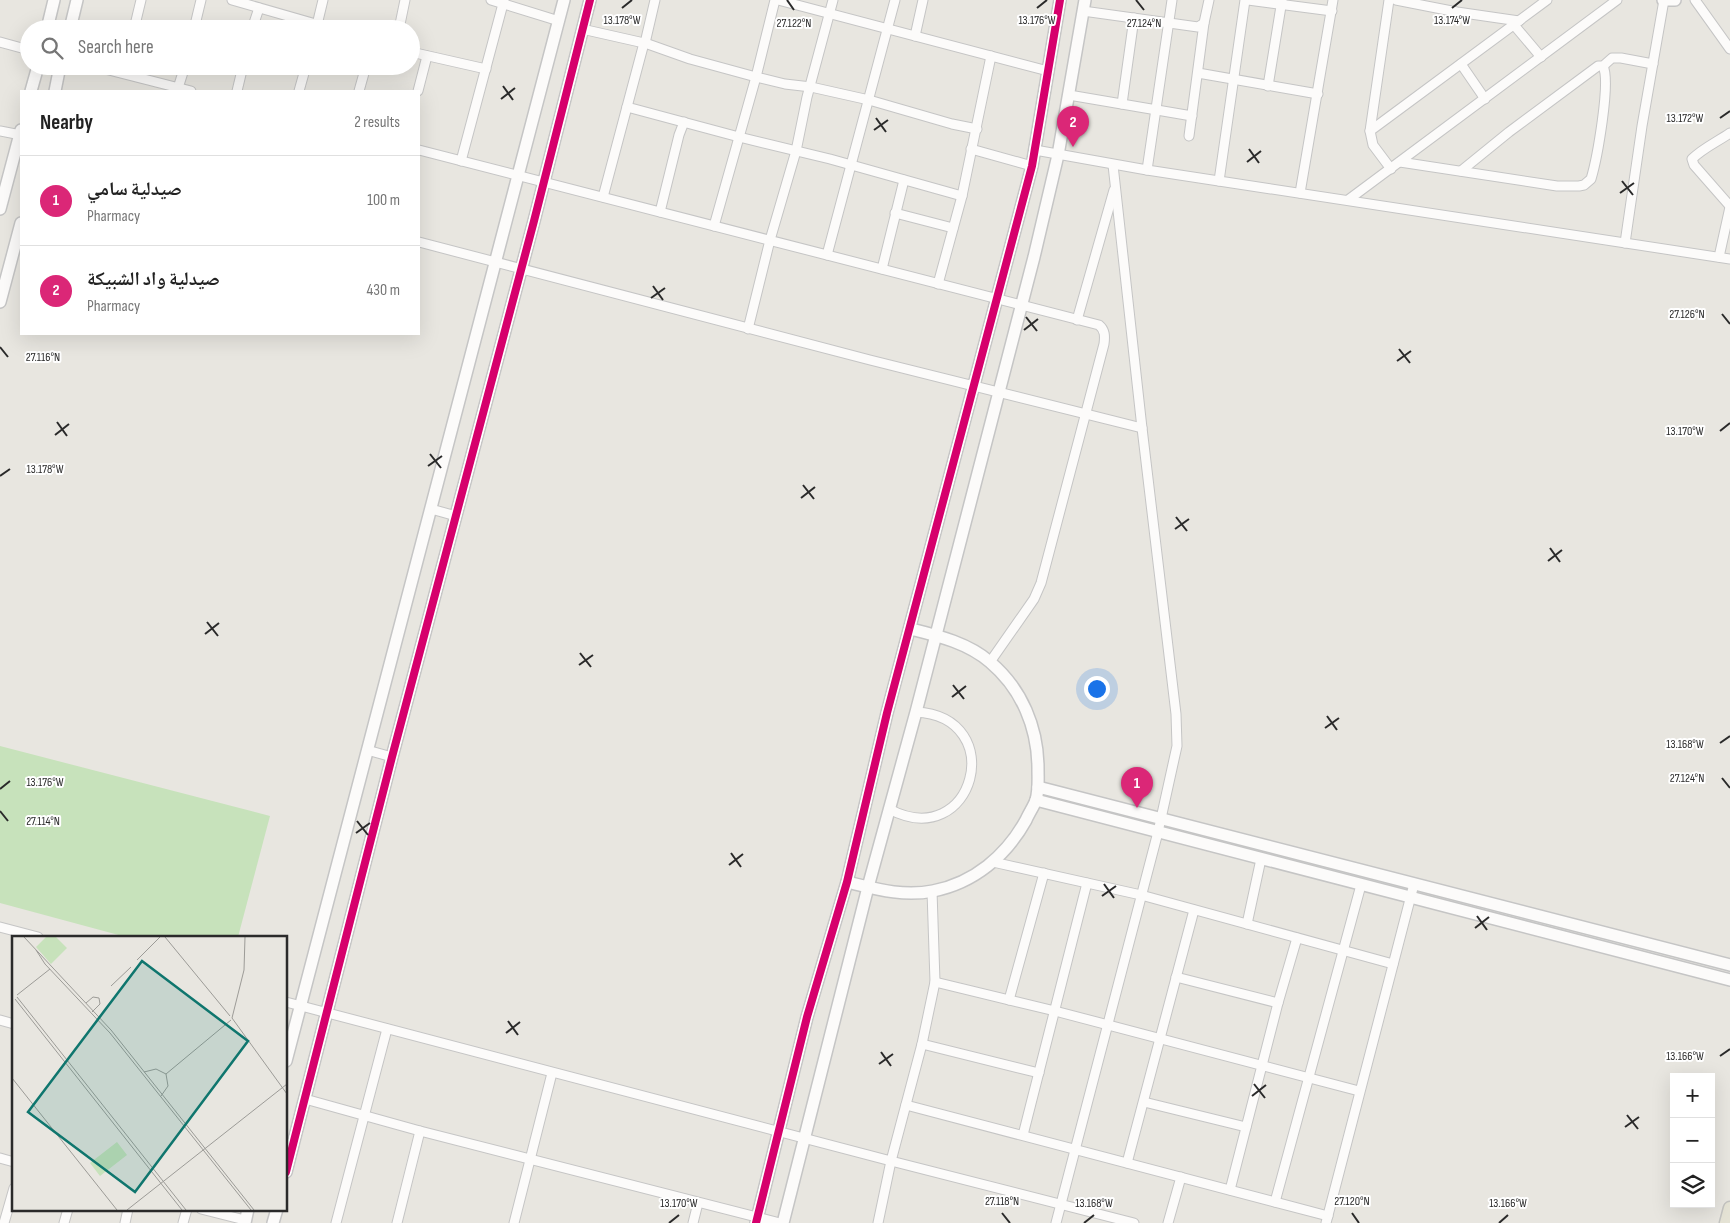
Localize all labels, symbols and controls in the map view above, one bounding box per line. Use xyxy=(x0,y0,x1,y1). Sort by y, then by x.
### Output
text: 13.178°W xyxy=(604,13,641,28)
text: 13.176°W xyxy=(1018,13,1056,28)
text: 13.174°W xyxy=(1434,13,1470,28)
text: 27.122°N xyxy=(777,16,811,31)
text: 27.124°N xyxy=(1127,16,1161,31)
search box xyxy=(20,20,420,75)
icon: search xyxy=(38,34,66,62)
text: Search here xyxy=(78,36,154,59)
pin: 2 xyxy=(1057,106,1089,147)
text: Nearby xyxy=(40,110,93,135)
text: 13.172°W xyxy=(1667,111,1704,126)
text: 2 results xyxy=(354,113,400,132)
text: صيدلية سامي xyxy=(87,178,182,201)
text: 1 xyxy=(53,191,59,210)
text: 100 m xyxy=(367,191,400,210)
text: Pharmacy xyxy=(87,207,140,226)
text: صيدلية واد الشبيكة xyxy=(87,268,220,291)
text: 2 xyxy=(52,281,60,300)
text: 430 m xyxy=(367,281,400,300)
text: Pharmacy xyxy=(87,297,140,316)
text: 27.126°N xyxy=(1669,307,1705,322)
text: 27.116°N xyxy=(26,350,60,365)
text: 13.170°W xyxy=(1666,424,1704,439)
text: 13.178°W xyxy=(27,462,64,477)
your location xyxy=(1084,676,1110,702)
text: 13.168°W xyxy=(1666,737,1704,752)
pin: 1 xyxy=(1121,767,1153,808)
text: 27.124°N xyxy=(1670,771,1704,786)
text: 13.176°W xyxy=(26,775,64,790)
text: 27.114°N xyxy=(26,814,60,829)
inset map xyxy=(12,936,288,1210)
text: 13.166°W xyxy=(1666,1049,1704,1064)
map controls xyxy=(1670,1073,1715,1208)
button: + xyxy=(1670,1073,1715,1118)
button: − xyxy=(1670,1118,1715,1163)
button: layers xyxy=(1670,1163,1715,1208)
text: 27.118°N xyxy=(985,1194,1019,1209)
text: 27.120°N xyxy=(1334,1194,1370,1209)
text: 13.170°W xyxy=(660,1196,698,1211)
text: 13.168°W xyxy=(1075,1196,1113,1211)
text: 13.166°W xyxy=(1489,1196,1527,1211)

